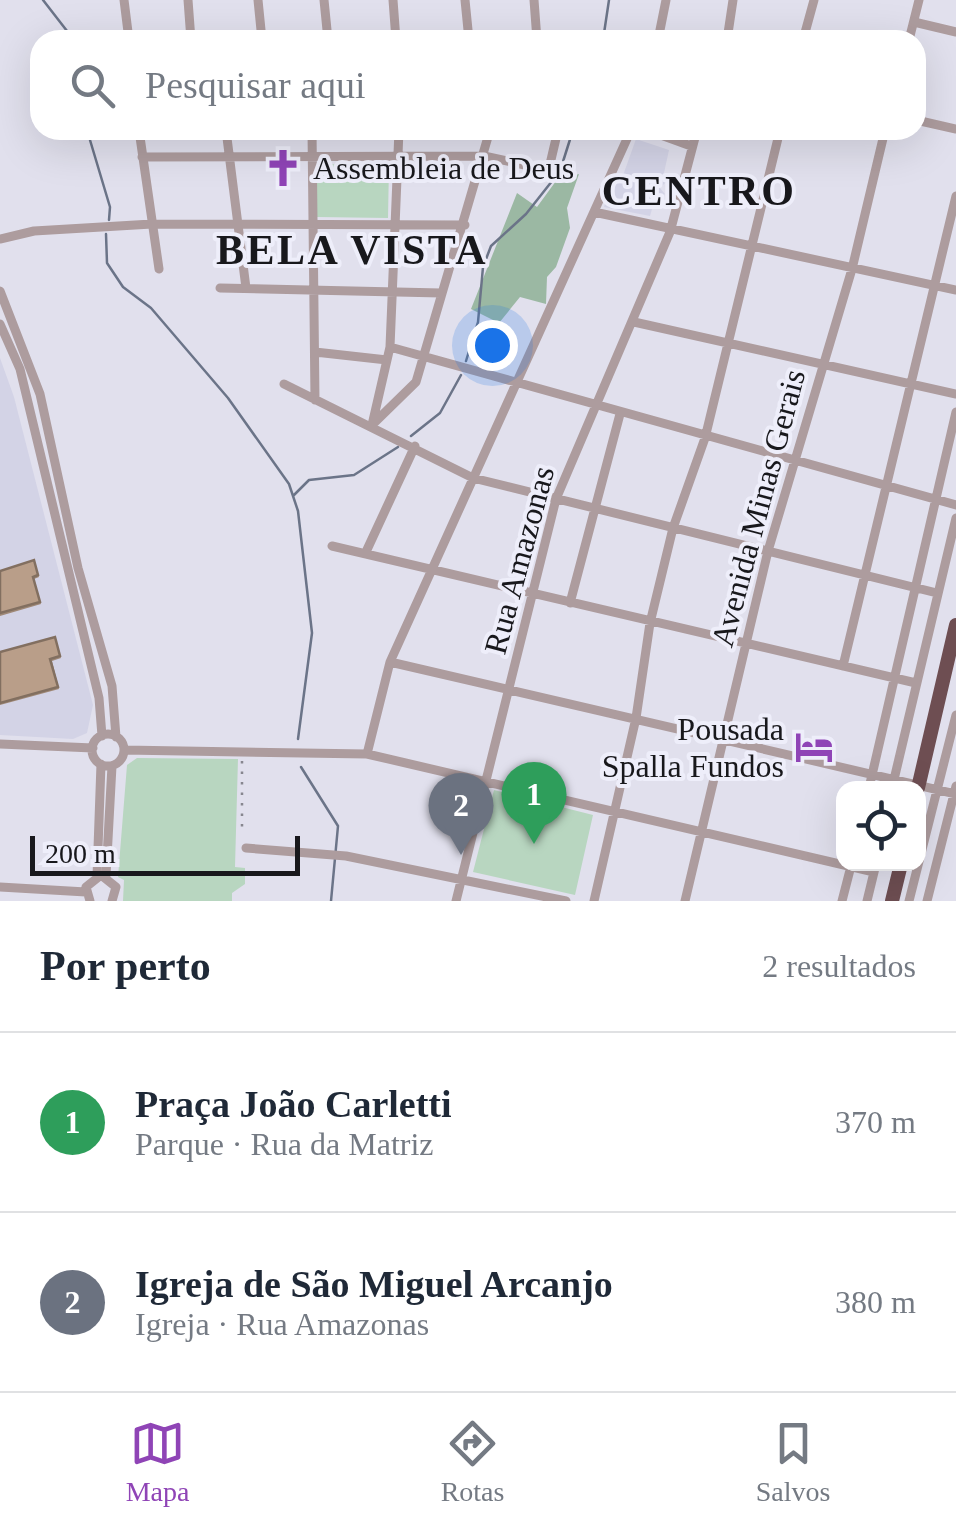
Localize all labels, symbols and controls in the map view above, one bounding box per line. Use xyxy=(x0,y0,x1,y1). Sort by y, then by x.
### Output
search box xyxy=(30,30,926,140)
icon: search xyxy=(65,58,120,113)
text: Pesquisar aqui xyxy=(145,64,366,106)
church icon: Assembleia de Deus xyxy=(262,147,304,189)
place label: Assembleia de Deus xyxy=(313,150,574,186)
district label: CENTRO xyxy=(602,168,796,214)
district label: BELA VISTA xyxy=(216,227,488,273)
your location xyxy=(467,320,518,371)
street label: Avenida Minas Gerais xyxy=(704,365,812,651)
street label: Rua Amazonas xyxy=(477,462,561,658)
place label: Pousada Spalla Fundos xyxy=(602,711,784,784)
hotel icon: Pousada Spalla Fundos xyxy=(793,726,835,768)
pin: 1 xyxy=(502,762,566,844)
pin: 2 xyxy=(428,772,494,855)
map controls xyxy=(836,781,926,871)
button: locate xyxy=(836,781,926,871)
scale bar xyxy=(30,831,300,876)
text: 200 m xyxy=(45,838,116,869)
text: Por perto xyxy=(40,943,211,989)
text: 2 resultados xyxy=(762,948,916,984)
text: Praça João Carletti xyxy=(135,1083,452,1125)
text: 1 xyxy=(65,1104,81,1140)
text: 370 m xyxy=(835,1104,916,1140)
text: Parque · Rua da Matriz xyxy=(135,1126,434,1162)
text: Igreja de São Miguel Arcanjo xyxy=(135,1263,613,1305)
text: 2 xyxy=(65,1284,81,1320)
text: 380 m xyxy=(835,1284,916,1320)
text: Igreja · Rua Amazonas xyxy=(135,1306,429,1342)
tab: Mapa xyxy=(126,1416,189,1508)
tab: Rotas xyxy=(441,1416,504,1508)
tab: Salvos xyxy=(756,1416,830,1508)

